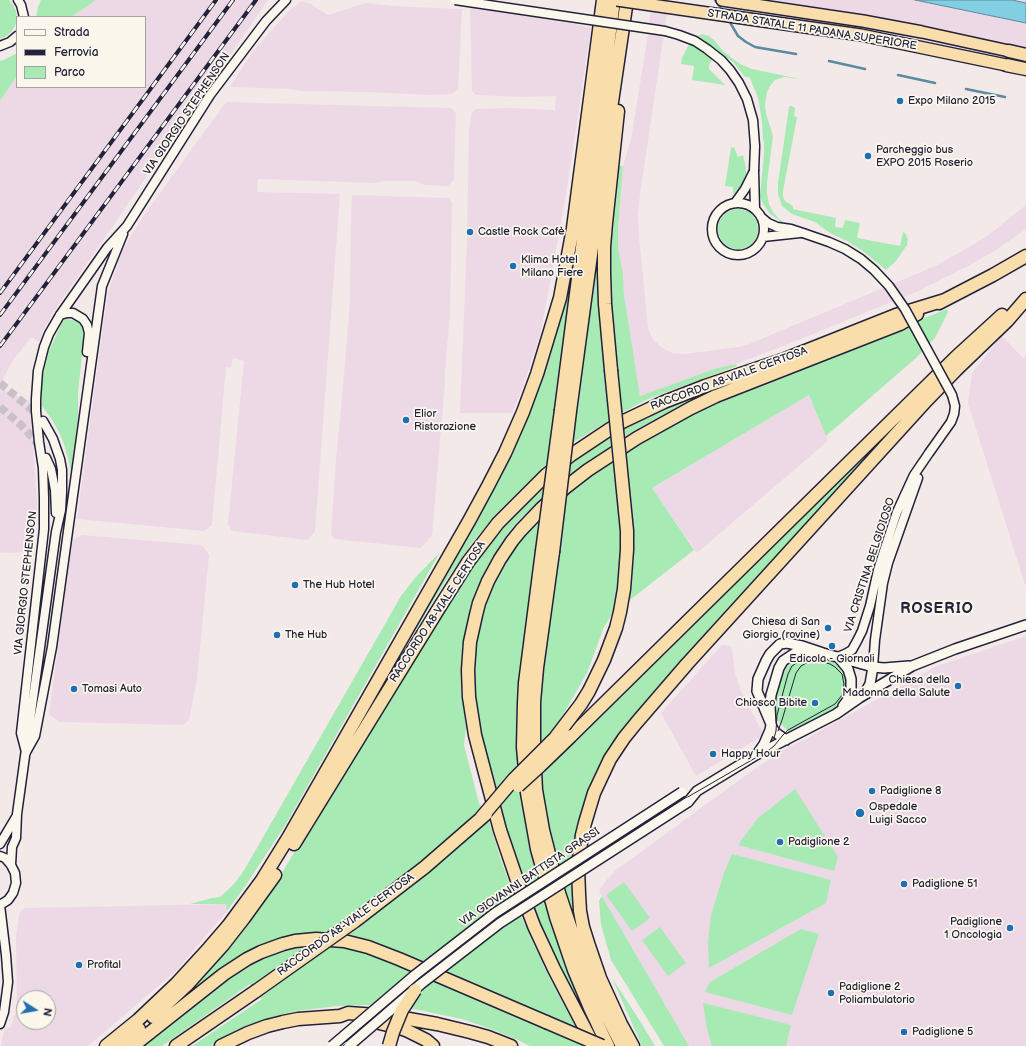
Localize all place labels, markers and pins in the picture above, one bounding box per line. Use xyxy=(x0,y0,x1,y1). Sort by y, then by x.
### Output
place label: Expo Milano 2015 xyxy=(908,94,996,108)
marker: Expo Milano 2015 xyxy=(895,96,905,106)
place label: Parcheggio bus EXPO 2015 Roserio xyxy=(876,143,973,169)
marker: Parcheggio bus EXPO 2015 Roserio xyxy=(863,151,873,161)
place label: Castle Rock Cafè xyxy=(478,225,565,239)
marker: Castle Rock Cafè xyxy=(465,227,475,237)
place label: Klima Hotel Milano Fiere xyxy=(521,253,583,279)
marker: Klima Hotel Milano Fiere xyxy=(508,261,518,271)
place label: Elior Ristorazione xyxy=(414,407,476,433)
marker: Elior Ristorazione xyxy=(401,415,411,425)
place label: The Hub Hotel xyxy=(303,578,374,592)
marker: The Hub Hotel xyxy=(290,580,300,590)
place label: Chiesa di San Giorgio (rovine) xyxy=(742,615,820,641)
marker: Chiesa di San Giorgio (rovine) xyxy=(823,623,833,633)
place label: The Hub xyxy=(285,628,327,642)
marker: The Hub xyxy=(272,630,282,640)
marker: Edicola - Giornali xyxy=(827,641,837,651)
place label: Edicola - Giornali xyxy=(789,652,875,666)
place label: Chiesa della Madonna della Salute xyxy=(842,673,950,699)
marker: Chiesa della Madonna della Salute xyxy=(953,681,963,691)
place label: Tomasi Auto xyxy=(82,682,142,696)
marker: Tomasi Auto xyxy=(69,684,79,694)
place label: Chiosco Bibite xyxy=(735,696,807,710)
marker: Chiosco Bibite xyxy=(810,698,820,708)
place label: Happy Hour xyxy=(721,747,780,761)
marker: Happy Hour xyxy=(708,749,718,759)
place label: Padiglione 8 xyxy=(880,784,941,798)
marker: Padiglione 8 xyxy=(867,786,877,796)
place label: Ospedale Luigi Sacco xyxy=(869,800,927,826)
marker: Ospedale Luigi Sacco xyxy=(854,807,866,819)
place label: Padiglione 2 xyxy=(788,835,849,849)
marker: Padiglione 2 xyxy=(775,837,785,847)
place label: Padiglione 51 xyxy=(912,877,977,891)
marker: Padiglione 51 xyxy=(899,879,909,889)
place label: Padiglione 1 Oncologia xyxy=(944,915,1002,941)
marker: Padiglione 1 Oncologia xyxy=(1005,923,1015,933)
place label: Profital xyxy=(87,958,121,972)
marker: Profital xyxy=(74,960,84,970)
place label: Padiglione 2 Poliambulatorio xyxy=(839,980,915,1006)
marker: Padiglione 2 Poliambulatorio xyxy=(826,988,836,998)
place label: Padiglione 5 xyxy=(912,1025,973,1039)
marker: Padiglione 5 xyxy=(899,1027,909,1037)

